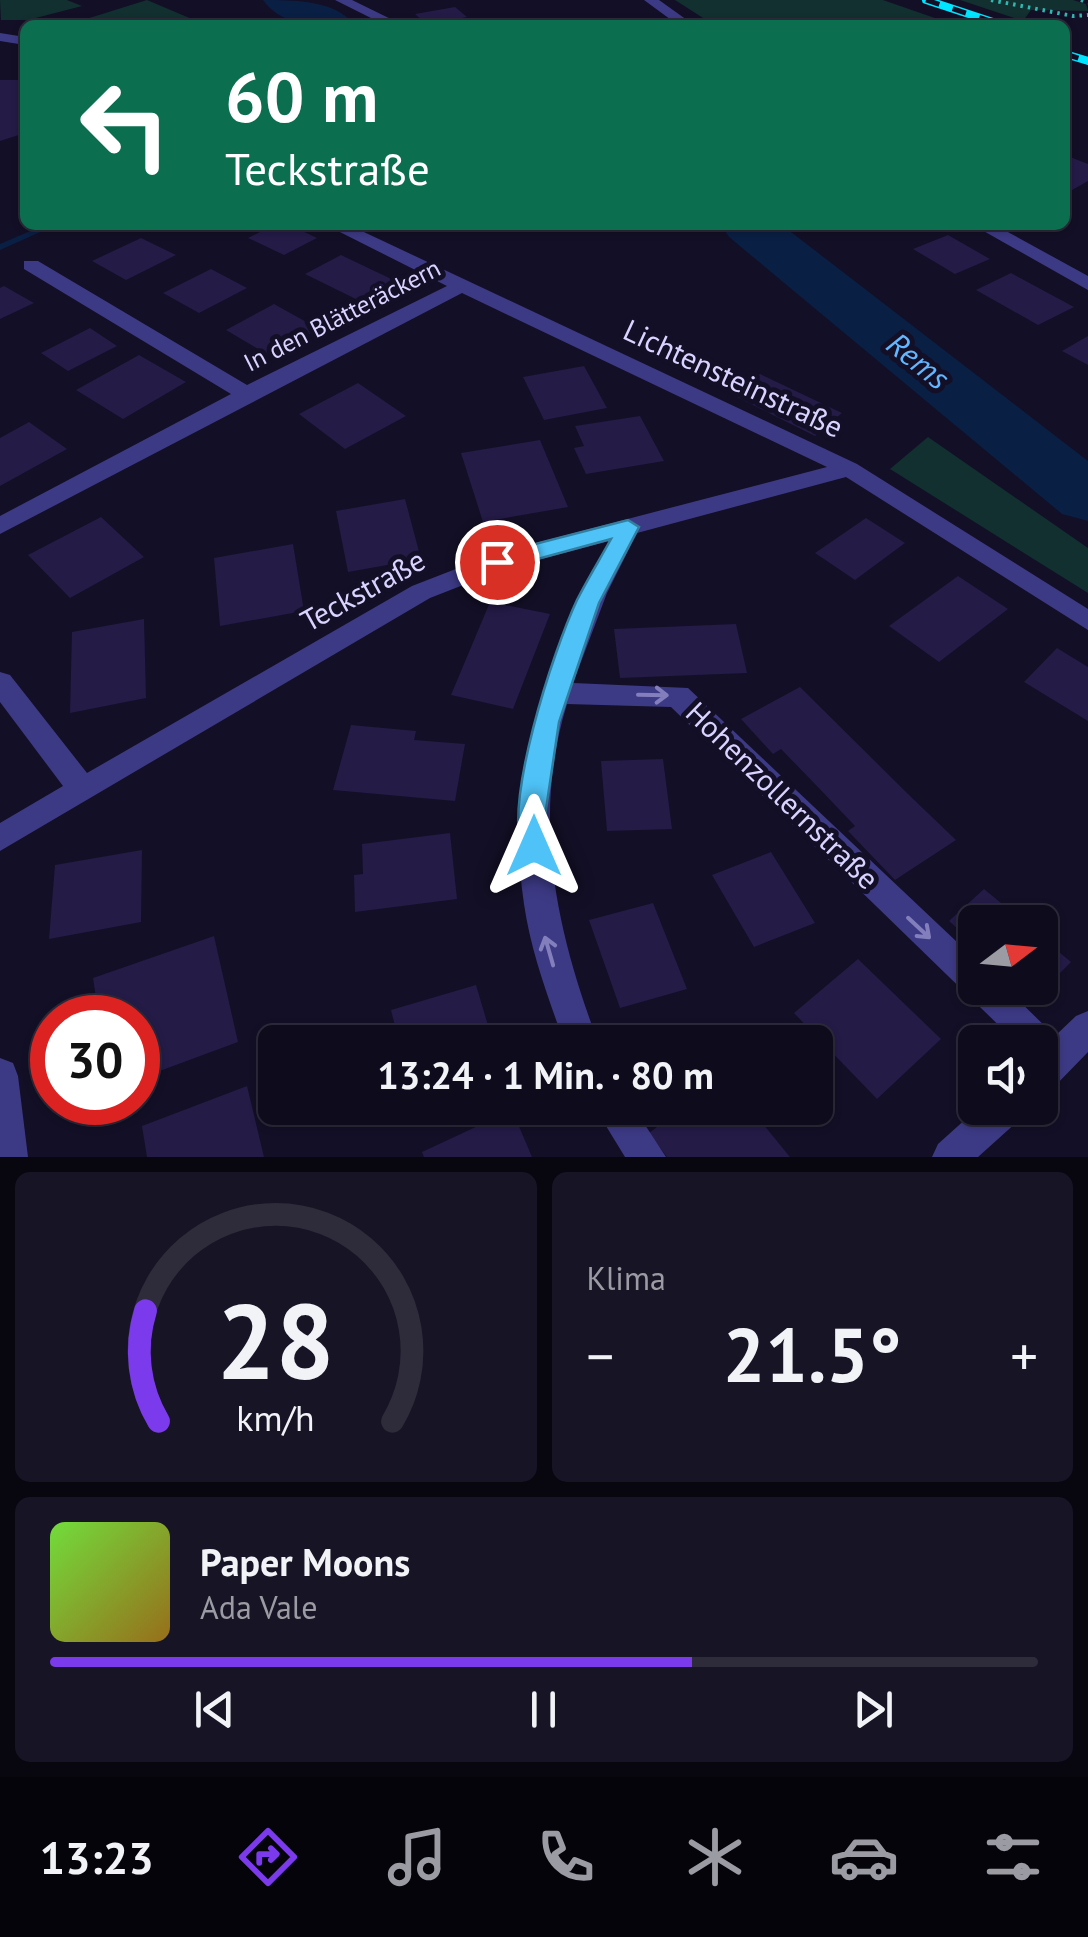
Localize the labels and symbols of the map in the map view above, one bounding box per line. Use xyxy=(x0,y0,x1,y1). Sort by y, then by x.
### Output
street label: In den Blätteräckern xyxy=(238,252,446,378)
street label: Lichtensteinstraße xyxy=(618,310,850,446)
water label: Rems xyxy=(879,322,959,398)
pin xyxy=(455,520,540,605)
street label: Teckstraße xyxy=(293,540,431,640)
one-way arrow xyxy=(636,686,668,705)
street label: Hohenzollernstraße xyxy=(678,693,888,897)
position arrow xyxy=(482,794,586,898)
north arrow xyxy=(958,905,1058,1005)
one-way arrow xyxy=(906,916,931,939)
one-way arrow xyxy=(539,935,557,967)
speed limit sign: 30 xyxy=(30,995,160,1125)

